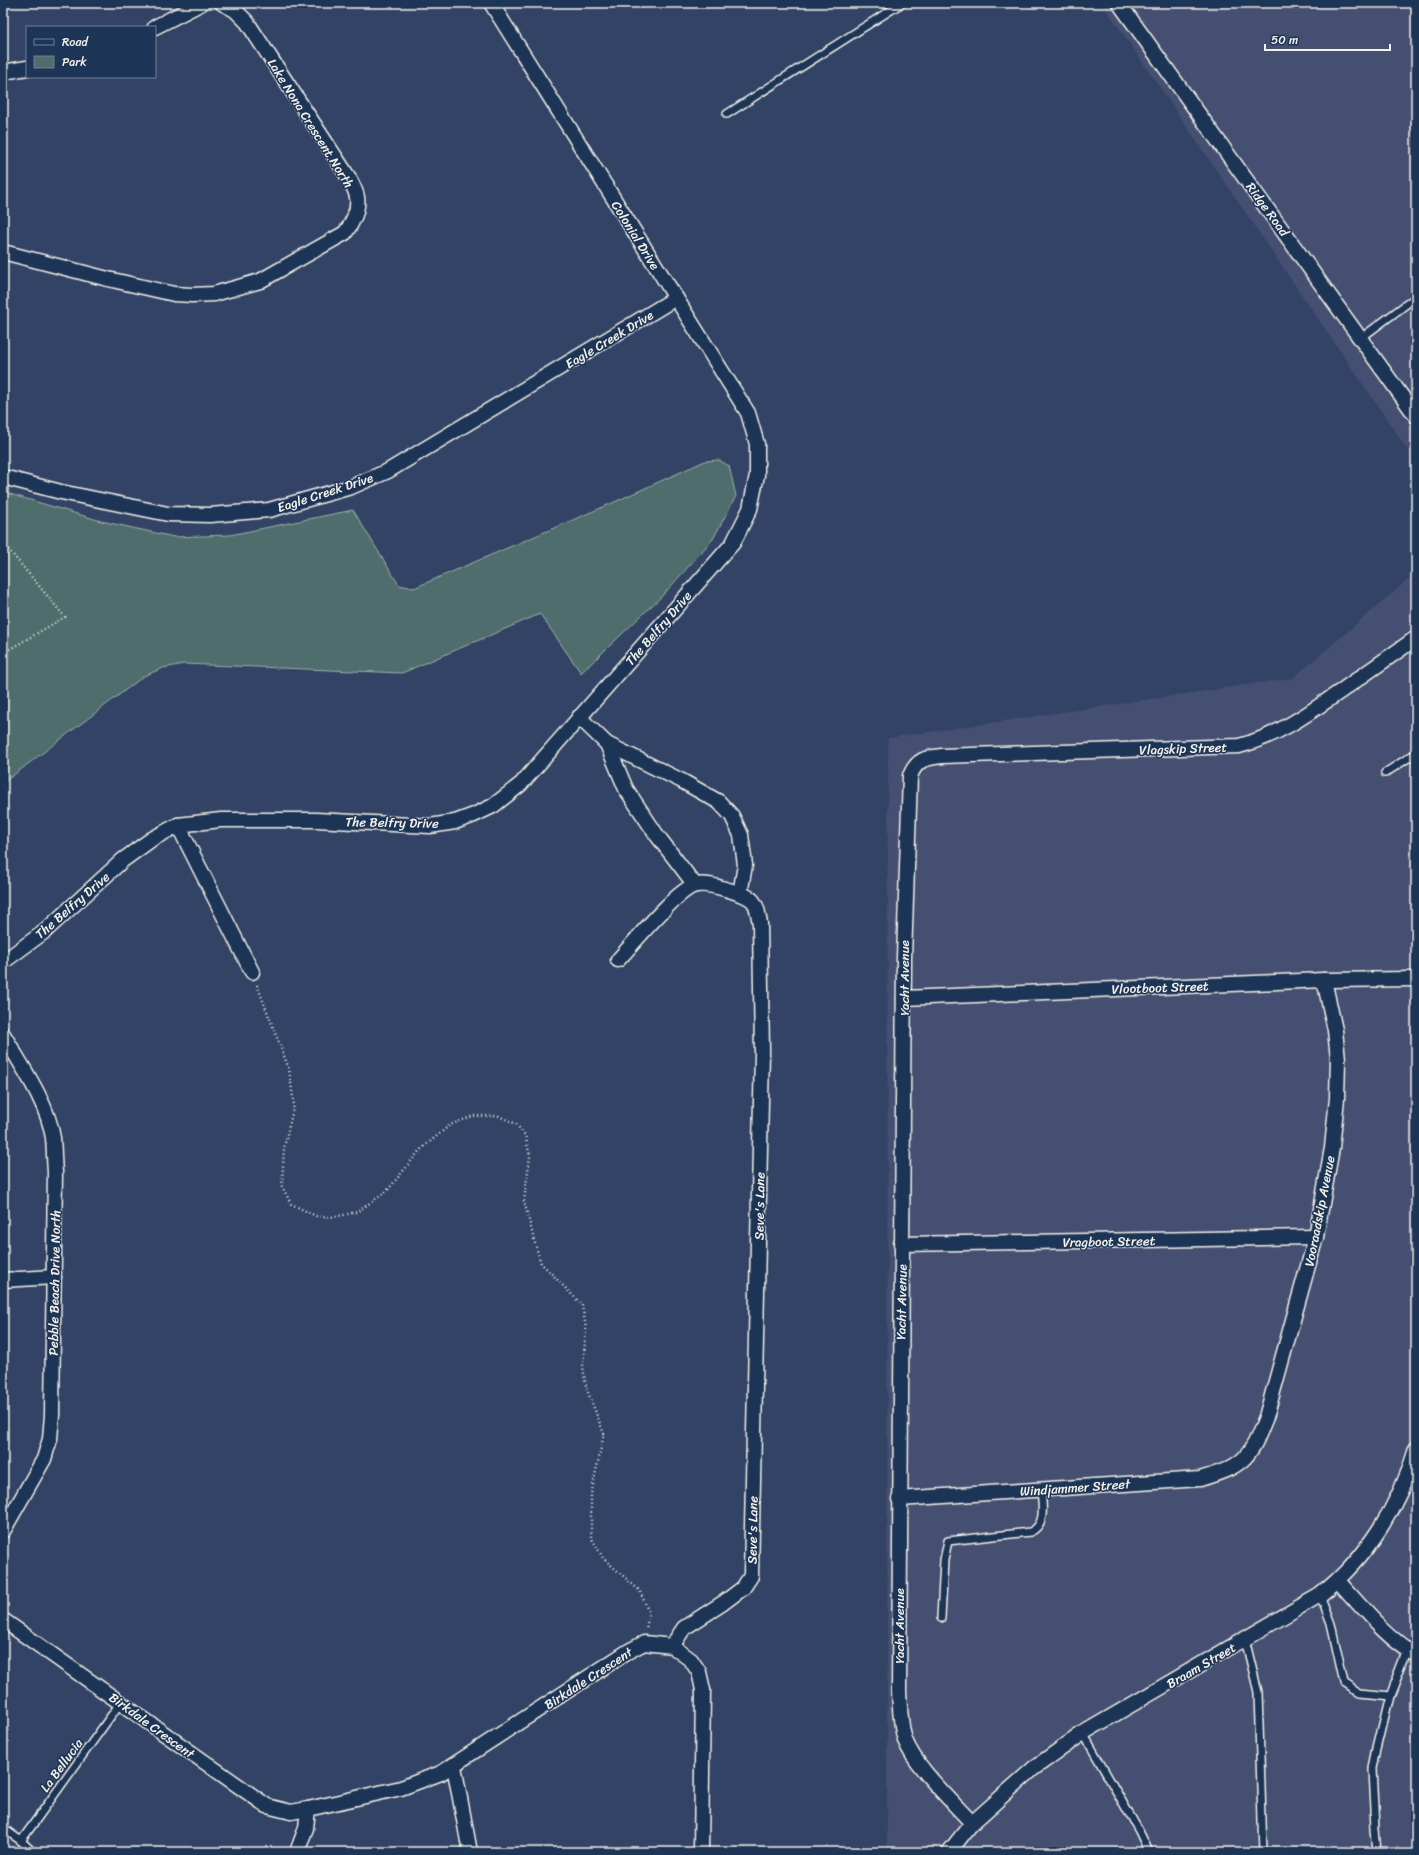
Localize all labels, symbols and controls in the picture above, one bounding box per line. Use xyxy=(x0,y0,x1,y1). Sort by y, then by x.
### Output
legend xyxy=(26,26,156,78)
scale bar xyxy=(1265,26,1390,52)
text: 50 m xyxy=(1271,29,1298,51)
text: Road xyxy=(62,31,89,53)
text: Park xyxy=(62,51,87,73)
street label: Lake Nona Crescent North xyxy=(261,54,360,193)
street label: Ridge Road xyxy=(1240,177,1296,242)
street label: Colonial Drive xyxy=(605,196,666,275)
street label: Eagle Creek Drive xyxy=(561,304,658,375)
street label: Eagle Creek Drive xyxy=(274,466,376,519)
street label: The Belfry Drive xyxy=(619,585,698,671)
street label: Vlagskip Street xyxy=(1139,735,1228,762)
street label: The Belfry Drive xyxy=(345,810,439,835)
street label: The Belfry Drive xyxy=(30,866,115,945)
street label: Yacht Avenue xyxy=(893,940,916,1016)
street label: Vlootboot Street xyxy=(1111,974,1209,1001)
street label: Vooraadskip Avenue xyxy=(1297,1153,1342,1269)
street label: Seve's Lane xyxy=(747,1171,772,1240)
street label: Pebble Beach Drive North xyxy=(42,1210,67,1356)
street label: Vragboot Street xyxy=(1062,1229,1156,1254)
street label: Yacht Avenue xyxy=(889,1264,914,1340)
street label: Windjammer Street xyxy=(1019,1472,1132,1503)
street label: Seve's Lane xyxy=(740,1495,765,1564)
street label: Yacht Avenue xyxy=(888,1588,911,1664)
street label: Braam Street xyxy=(1162,1636,1241,1695)
street label: Birkdale Crescent xyxy=(539,1641,638,1716)
street label: Birkdale Crescent xyxy=(104,1686,200,1765)
street label: La Bellucia xyxy=(34,1733,89,1797)

